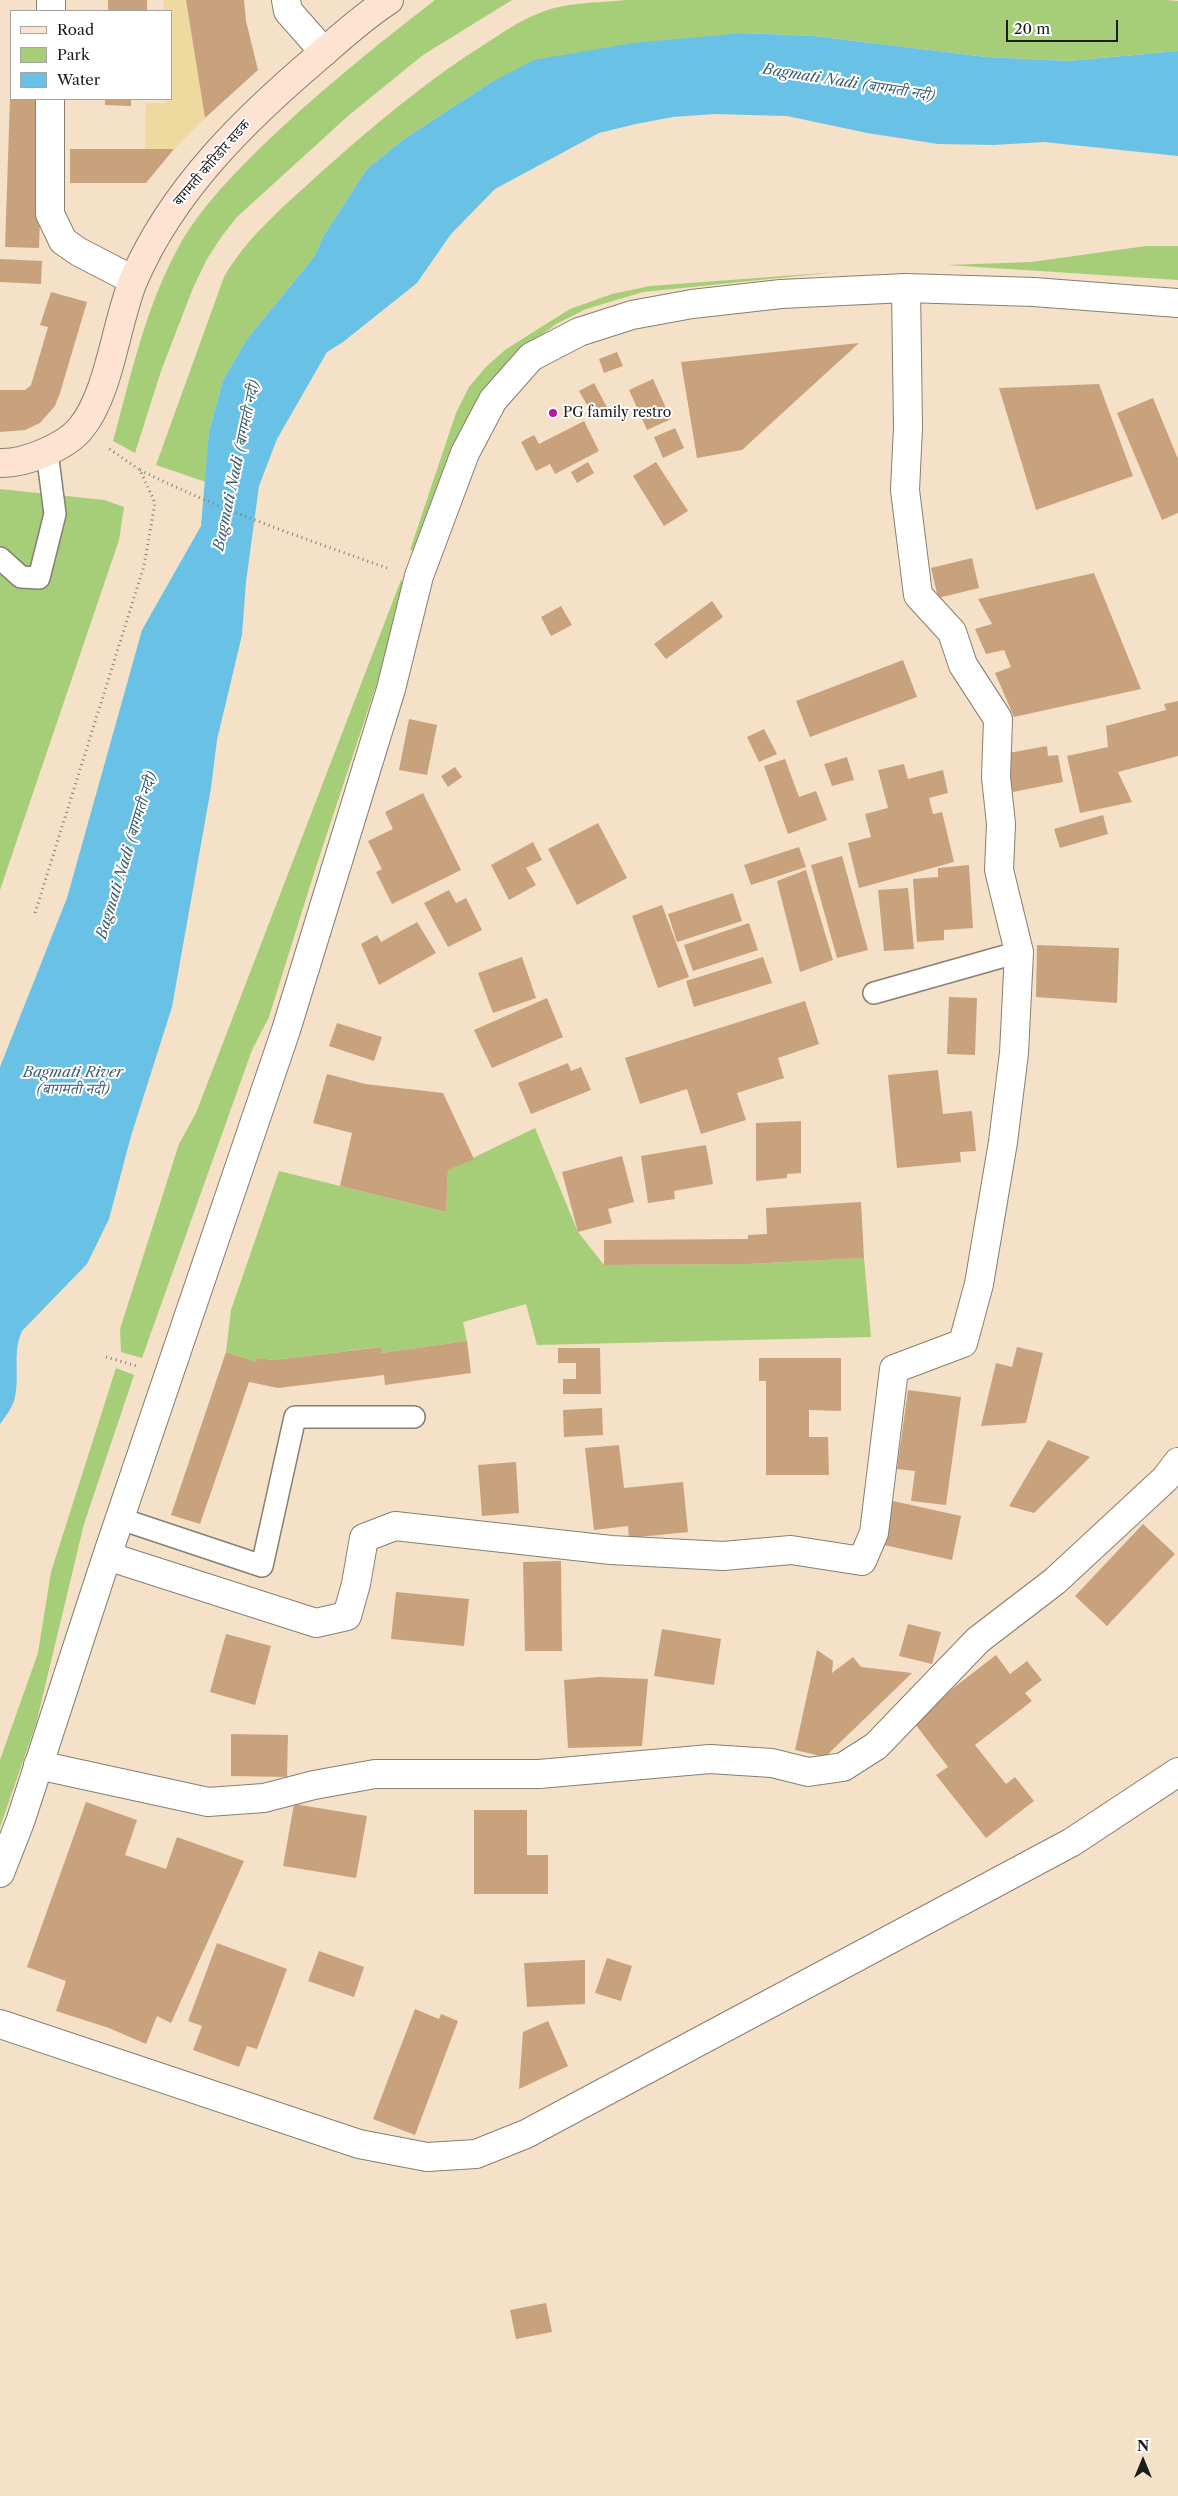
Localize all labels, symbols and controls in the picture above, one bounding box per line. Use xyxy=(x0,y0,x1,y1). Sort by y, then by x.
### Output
legend xyxy=(10,10,172,100)
scale bar xyxy=(1008,10,1120,42)
text: 20 m xyxy=(1014,19,1050,38)
text: Road xyxy=(57,20,94,39)
text: Park xyxy=(57,45,90,64)
water label: Bagmati Nadi (बागमती नदी) xyxy=(761,60,937,106)
text: Water xyxy=(57,70,100,89)
street label: बागमती कोरिडोर सडक xyxy=(170,117,254,209)
water label: Bagmati Nadi (बागमती नदी) xyxy=(210,378,264,552)
place label: PG family restro xyxy=(563,405,671,421)
marker: PG family restro xyxy=(547,407,559,419)
water label: Bagmati Nadi (बागमती नदी) xyxy=(93,769,161,941)
water label: Bagmati River (बागमती नदी) xyxy=(23,1064,123,1099)
north arrow xyxy=(1118,2436,1168,2486)
text: N xyxy=(1137,2437,1149,2455)

